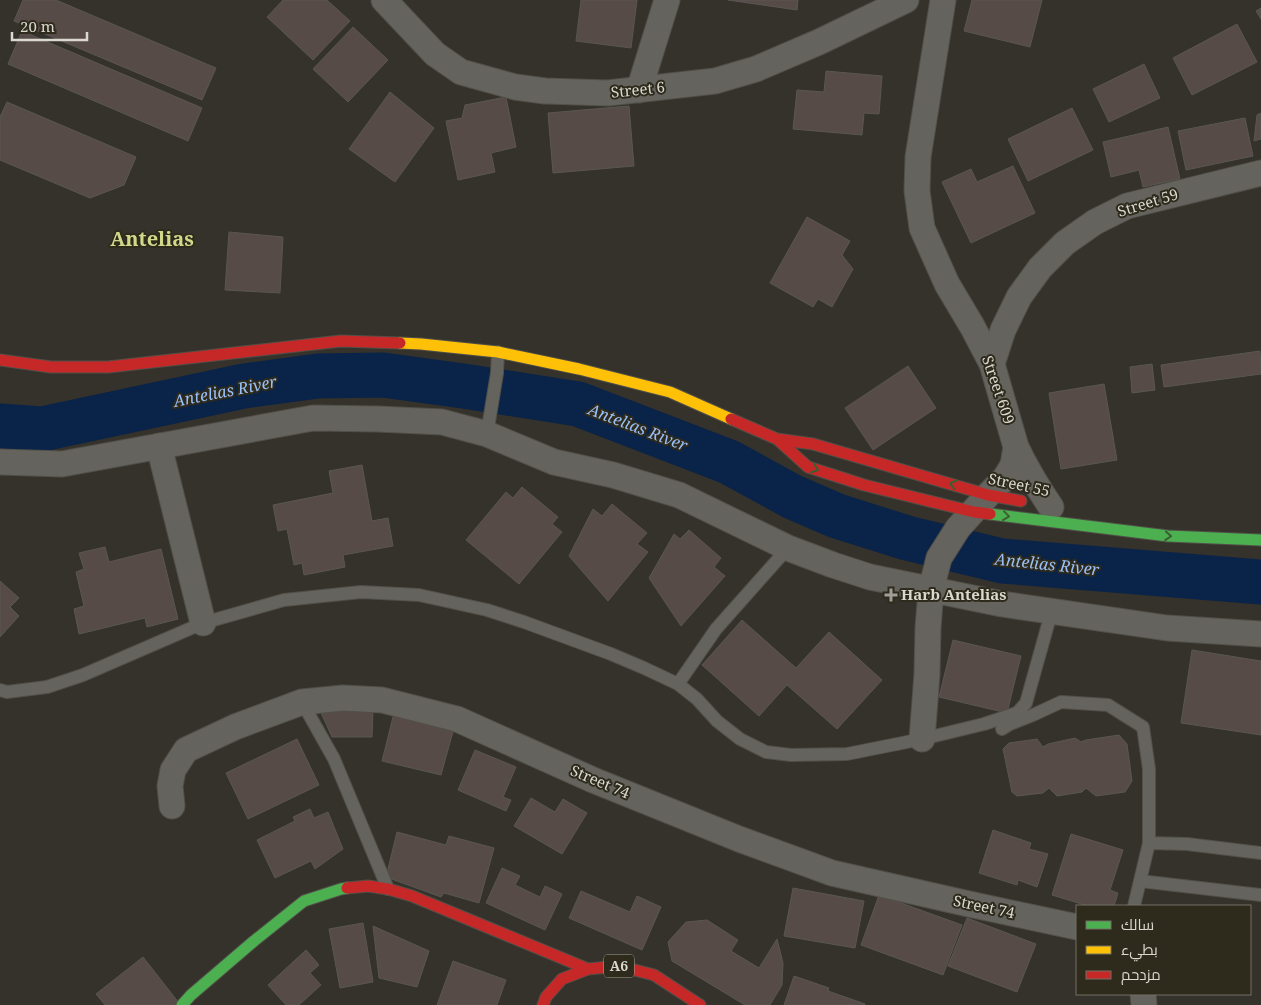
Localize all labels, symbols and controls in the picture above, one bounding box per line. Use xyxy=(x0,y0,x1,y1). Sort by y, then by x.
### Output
scale bar xyxy=(12,10,88,42)
text: 20 m xyxy=(20,16,55,36)
street label: Street 6 xyxy=(610,76,666,102)
street label: Street 59 xyxy=(1115,183,1181,221)
district label: Antelias xyxy=(110,225,194,252)
street label: Street 609 xyxy=(978,353,1020,426)
water label: Antelias River xyxy=(171,370,279,412)
water label: Antelias River xyxy=(584,398,691,456)
one-way arrow xyxy=(810,462,819,473)
street label: Street 55 xyxy=(987,468,1052,500)
one-way arrow xyxy=(949,480,958,490)
one-way arrow xyxy=(1003,510,1011,521)
one-way arrow xyxy=(1164,530,1172,541)
water label: Antelias River xyxy=(993,547,1101,580)
place label: Harb Antelias xyxy=(901,584,1007,604)
marker: Harb Antelias xyxy=(885,589,897,601)
street label: Street 74 xyxy=(568,760,634,803)
street label: Street 74 xyxy=(952,890,1017,922)
legend xyxy=(1076,905,1251,995)
text: سالك xyxy=(1121,914,1154,934)
text: بطيء xyxy=(1121,939,1158,962)
road number: A6 xyxy=(604,954,634,978)
text: مزدحم xyxy=(1121,964,1161,985)

